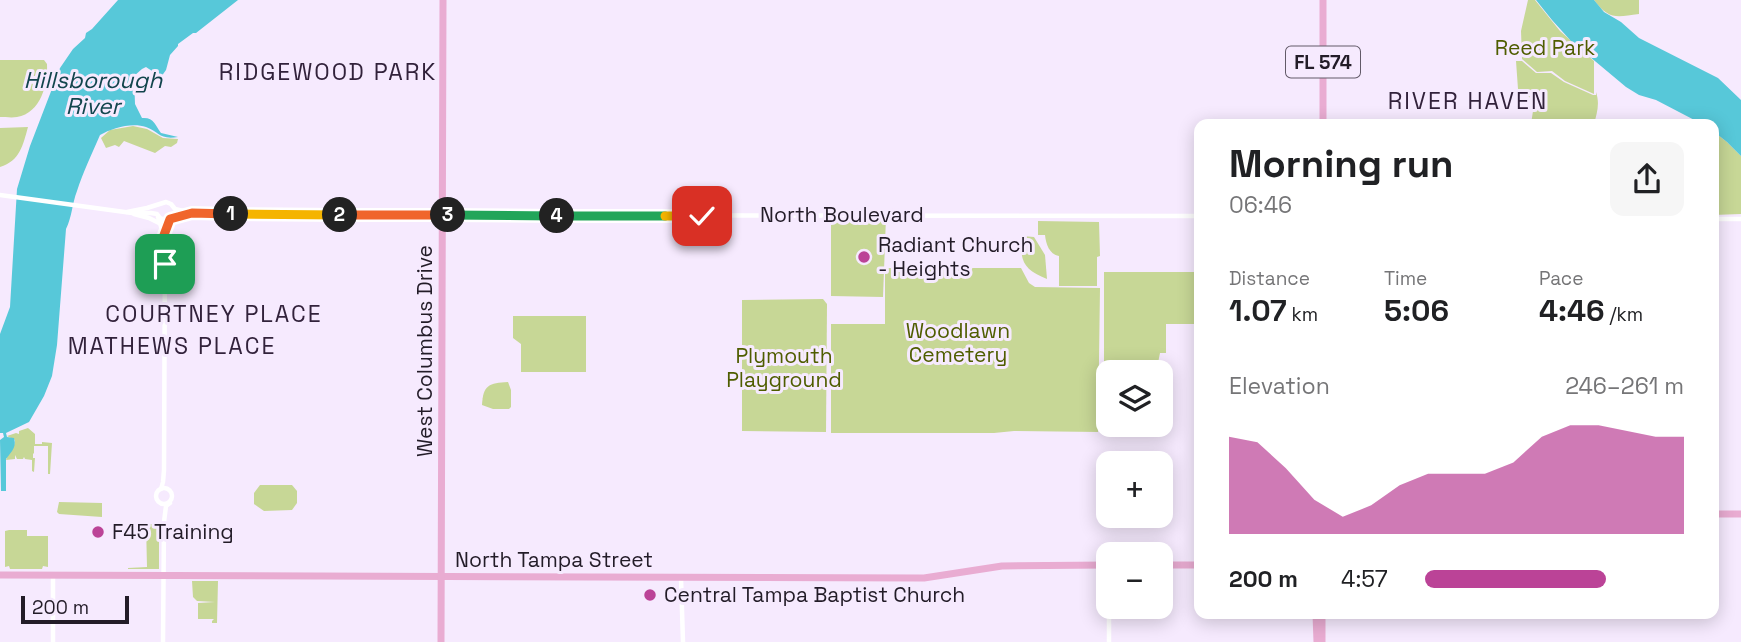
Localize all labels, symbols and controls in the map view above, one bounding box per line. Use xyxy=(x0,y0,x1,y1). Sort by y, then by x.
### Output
park label: Reed Park xyxy=(1495,34,1595,61)
road number: FL 574 xyxy=(1286,46,1360,78)
district label: RIDGEWOOD PARK xyxy=(219,57,437,87)
water label: Hillsborough River xyxy=(24,65,163,121)
district label: RIVER HAVEN xyxy=(1388,86,1548,116)
text: Morning run xyxy=(1229,140,1454,188)
button: share xyxy=(1610,142,1684,216)
pin xyxy=(672,186,732,246)
text: 06:46 xyxy=(1229,190,1292,220)
pin: 1 xyxy=(214,196,248,232)
icon: check xyxy=(683,197,721,235)
pin: 2 xyxy=(322,198,358,232)
pin: 3 xyxy=(430,198,466,232)
pin: 4 xyxy=(540,198,574,234)
text: 1 xyxy=(226,201,235,226)
street label: North Boulevard xyxy=(760,201,924,228)
text: 2 xyxy=(334,202,345,227)
text: 3 xyxy=(442,202,453,227)
text: 4 xyxy=(550,203,563,228)
place label: Radiant Church - Heights xyxy=(878,231,1033,282)
pin xyxy=(135,234,195,294)
icon: arrive xyxy=(146,245,184,283)
street label: West Columbus Drive xyxy=(411,245,438,457)
marker: Radiant Church - Heights xyxy=(856,249,872,265)
text: Distance xyxy=(1229,266,1310,291)
text: Time xyxy=(1384,266,1427,291)
text: Pace xyxy=(1539,266,1583,291)
text: 1.07 xyxy=(1229,291,1287,330)
text: 5:06 xyxy=(1384,291,1449,330)
text: 4:46 xyxy=(1539,291,1605,330)
district label: COURTNEY PLACE xyxy=(105,299,323,329)
text: km xyxy=(1287,302,1318,327)
text: /km xyxy=(1605,302,1643,327)
park label: Woodlawn Cemetery xyxy=(906,317,1010,368)
district label: MATHEWS PLACE xyxy=(68,331,276,361)
park label: Plymouth Playground xyxy=(726,342,842,393)
map controls xyxy=(1096,360,1173,619)
button: layers xyxy=(1096,360,1173,437)
text: Elevation xyxy=(1229,371,1330,401)
text: 246–261 m xyxy=(1565,371,1684,401)
button: + xyxy=(1096,451,1173,528)
place label: F45 Training xyxy=(112,518,234,545)
marker: F45 Training xyxy=(90,524,106,540)
button: − xyxy=(1096,542,1173,619)
street label: North Tampa Street xyxy=(455,546,653,573)
text: 200 m xyxy=(1229,564,1298,594)
text: 4:57 xyxy=(1341,564,1388,594)
place label: Central Tampa Baptist Church xyxy=(664,581,965,608)
marker: Central Tampa Baptist Church xyxy=(642,587,658,603)
scale bar xyxy=(21,593,130,625)
text: 200 m xyxy=(32,595,89,620)

